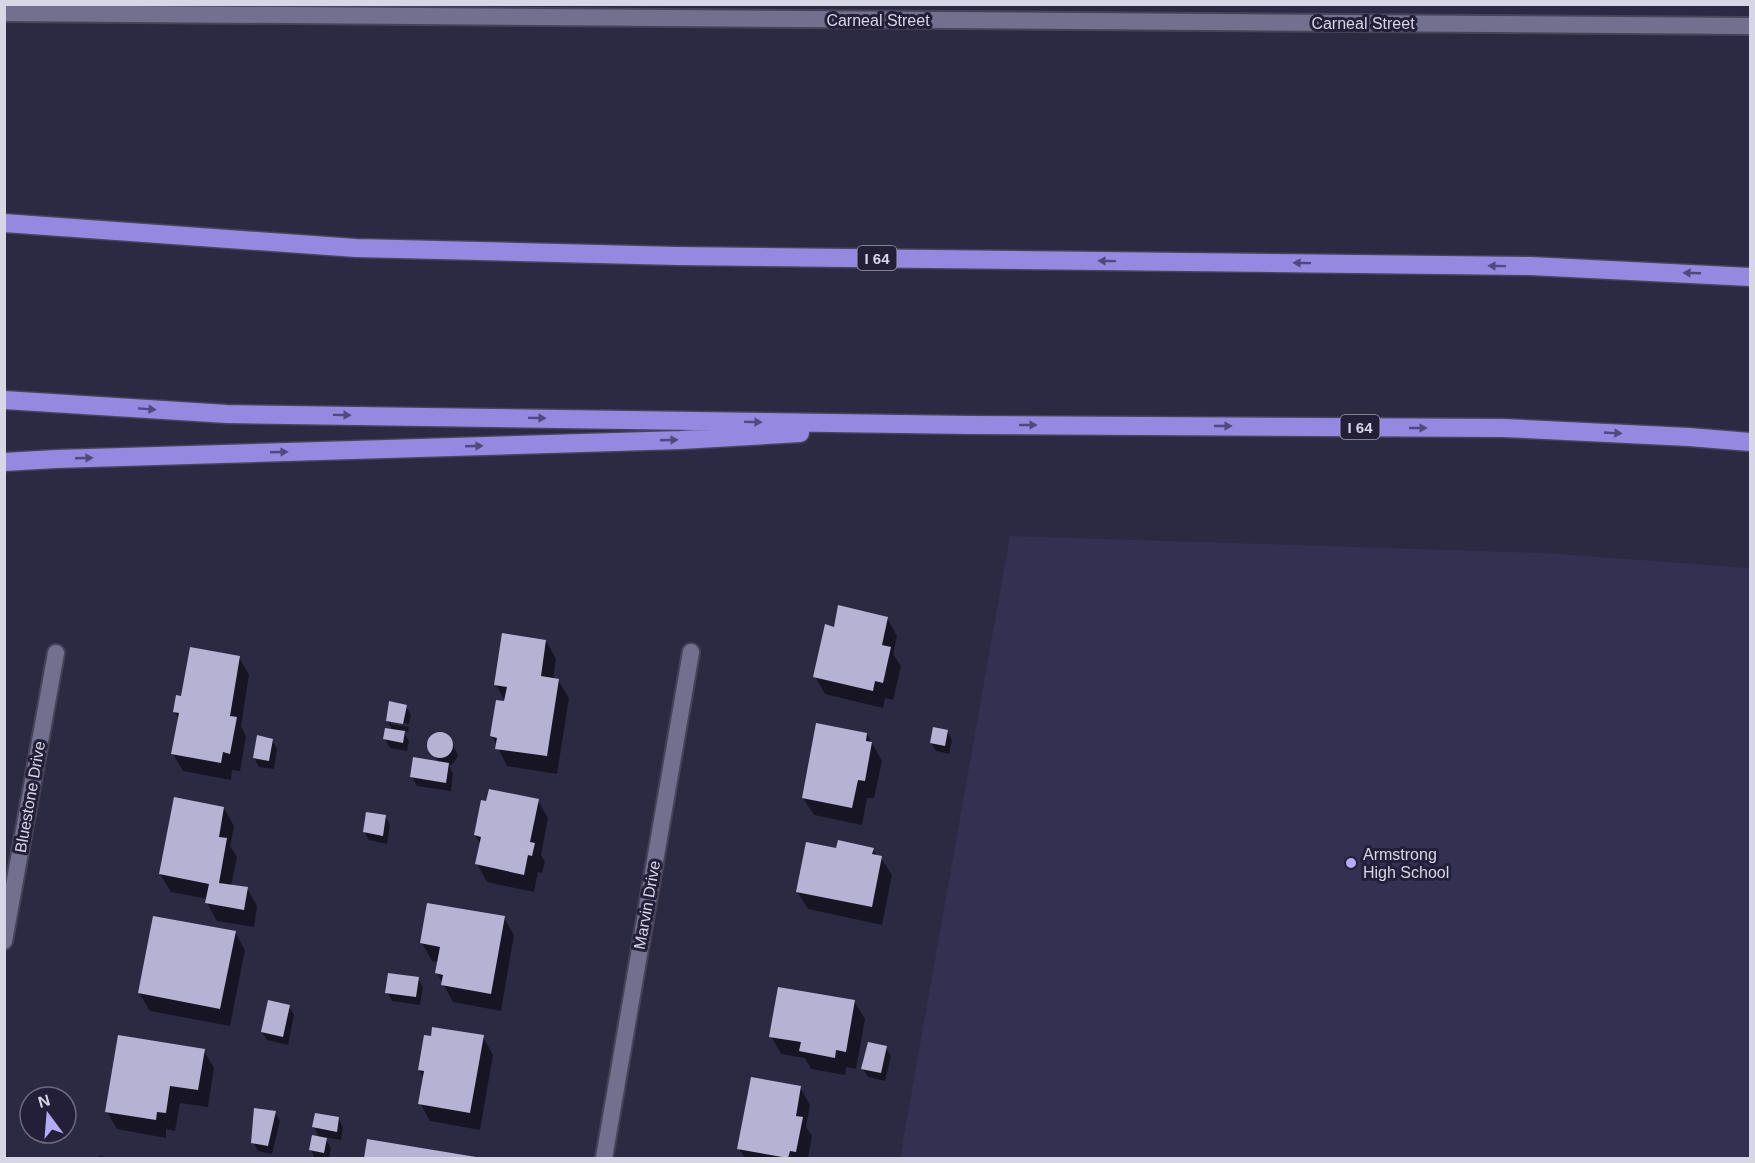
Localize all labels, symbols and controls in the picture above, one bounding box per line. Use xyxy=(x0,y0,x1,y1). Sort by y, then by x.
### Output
street label: Carneal Street xyxy=(826,12,930,29)
street label: Carneal Street xyxy=(1311,15,1415,32)
road number: I 64 xyxy=(858,246,896,270)
one-way arrow xyxy=(1098,256,1117,266)
one-way arrow xyxy=(1293,258,1312,268)
one-way arrow xyxy=(1488,261,1507,271)
one-way arrow xyxy=(1683,268,1702,278)
one-way arrow xyxy=(137,404,156,413)
one-way arrow xyxy=(332,410,351,420)
one-way arrow xyxy=(527,413,546,423)
road number: I 64 xyxy=(1340,415,1380,439)
one-way arrow xyxy=(743,417,762,426)
one-way arrow xyxy=(1019,420,1038,430)
one-way arrow xyxy=(1214,422,1233,431)
one-way arrow xyxy=(1409,423,1428,433)
one-way arrow xyxy=(1603,429,1622,438)
one-way arrow xyxy=(659,435,678,445)
one-way arrow xyxy=(464,441,483,451)
one-way arrow xyxy=(269,447,288,456)
one-way arrow xyxy=(74,453,93,462)
street label: Bluestone Drive xyxy=(12,740,48,854)
place label: Armstrong High School xyxy=(1363,846,1449,881)
marker: Armstrong High School xyxy=(1344,856,1358,870)
street label: Marvin Drive xyxy=(631,859,663,951)
north arrow xyxy=(18,1085,78,1145)
text: N xyxy=(36,1091,52,1111)

